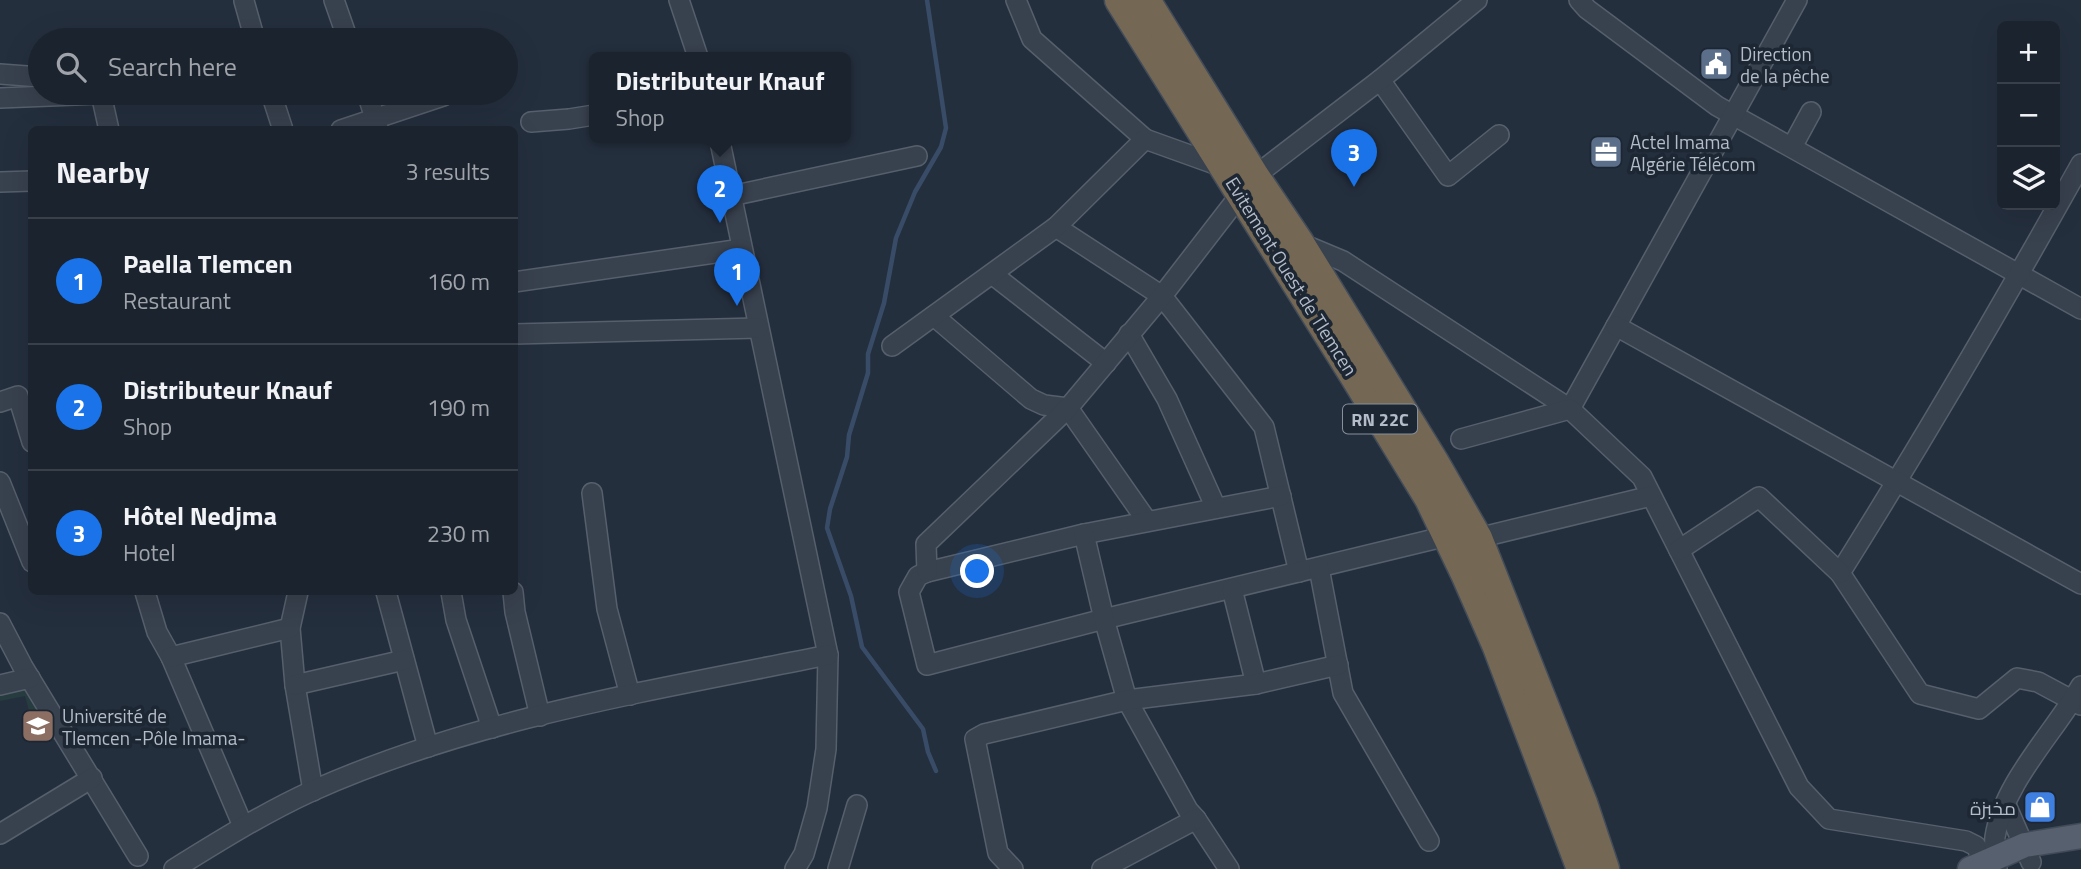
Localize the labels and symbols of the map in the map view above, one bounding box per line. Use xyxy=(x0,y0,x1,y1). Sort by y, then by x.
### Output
place label: Direction de la pêche xyxy=(1740,39,1830,90)
public building icon: Direction de la pêche xyxy=(1697,45,1735,83)
place label: Actel Imama Algérie Télécom xyxy=(1630,127,1756,178)
pin: 3 xyxy=(1331,129,1377,187)
office icon: Actel Imama Algérie Télécom xyxy=(1587,133,1625,171)
pin: 2 xyxy=(697,165,743,223)
street label: Evitement Ouest de Tlemcen xyxy=(1219,171,1365,381)
pin: 1 xyxy=(714,248,760,306)
road number: RN 22C xyxy=(1343,404,1417,433)
your location xyxy=(960,554,994,588)
place label: Université de Tlemcen -Pôle Imama- xyxy=(62,701,246,752)
school or university icon: Université de Tlemcen -Pôle Imama- xyxy=(19,707,57,745)
shop icon: مخبزة xyxy=(2021,788,2059,826)
place label: مخبزة xyxy=(1970,793,2016,822)

